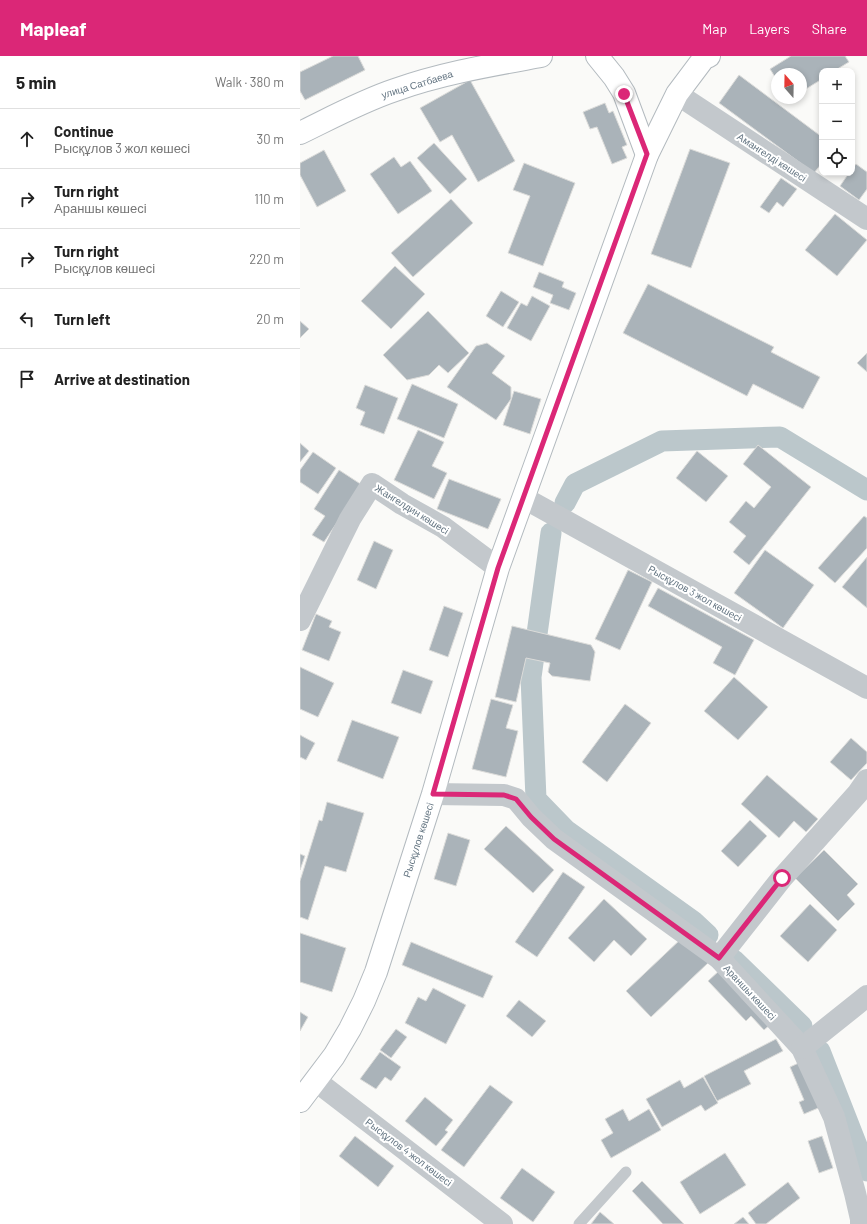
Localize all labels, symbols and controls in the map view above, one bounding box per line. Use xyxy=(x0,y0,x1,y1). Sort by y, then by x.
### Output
text: Mapleaf xyxy=(20,17,87,40)
text: Map xyxy=(702,20,727,37)
text: Layers xyxy=(749,20,790,37)
text: Share xyxy=(812,20,847,37)
street label: улица Сатбаева xyxy=(380,67,455,101)
north arrow xyxy=(771,68,807,104)
map controls xyxy=(819,68,855,176)
button: + xyxy=(819,68,855,104)
text: 5 min xyxy=(16,72,56,92)
text: Walk · 380 m xyxy=(215,74,284,90)
route end xyxy=(615,85,633,103)
button: − xyxy=(819,104,855,140)
text: Continue xyxy=(54,122,114,140)
icon: ahead xyxy=(16,128,38,150)
street label: Амангелді көшесі xyxy=(735,130,809,184)
text: 30 m xyxy=(257,131,284,147)
text: Рысқұлов 3 жол көшесі xyxy=(54,140,190,156)
button: locate xyxy=(819,140,855,176)
text: Turn right xyxy=(54,182,119,200)
icon: right xyxy=(16,188,38,210)
text: 110 m xyxy=(254,191,284,207)
text: Араншы көшесі xyxy=(54,200,147,216)
text: Turn right xyxy=(54,242,119,260)
icon: right xyxy=(16,248,38,270)
text: 220 m xyxy=(249,251,284,267)
text: Рысқұлов көшесі xyxy=(54,260,155,276)
icon: left xyxy=(16,308,38,330)
text: Turn left xyxy=(54,310,110,328)
text: 20 m xyxy=(256,311,284,327)
icon: arrive xyxy=(16,368,38,390)
text: Arrive at destination xyxy=(54,370,190,388)
street label: Жангелдин көшесі xyxy=(373,481,451,537)
street label: Рысқұлов 3 жол көшесі xyxy=(646,562,744,624)
street label: Рысқұлов көшесі xyxy=(400,801,436,879)
route start xyxy=(773,869,791,887)
street label: Араншы көшесі xyxy=(721,962,779,1022)
street label: Рысқұлов 4 жол көшесі xyxy=(363,1116,455,1188)

